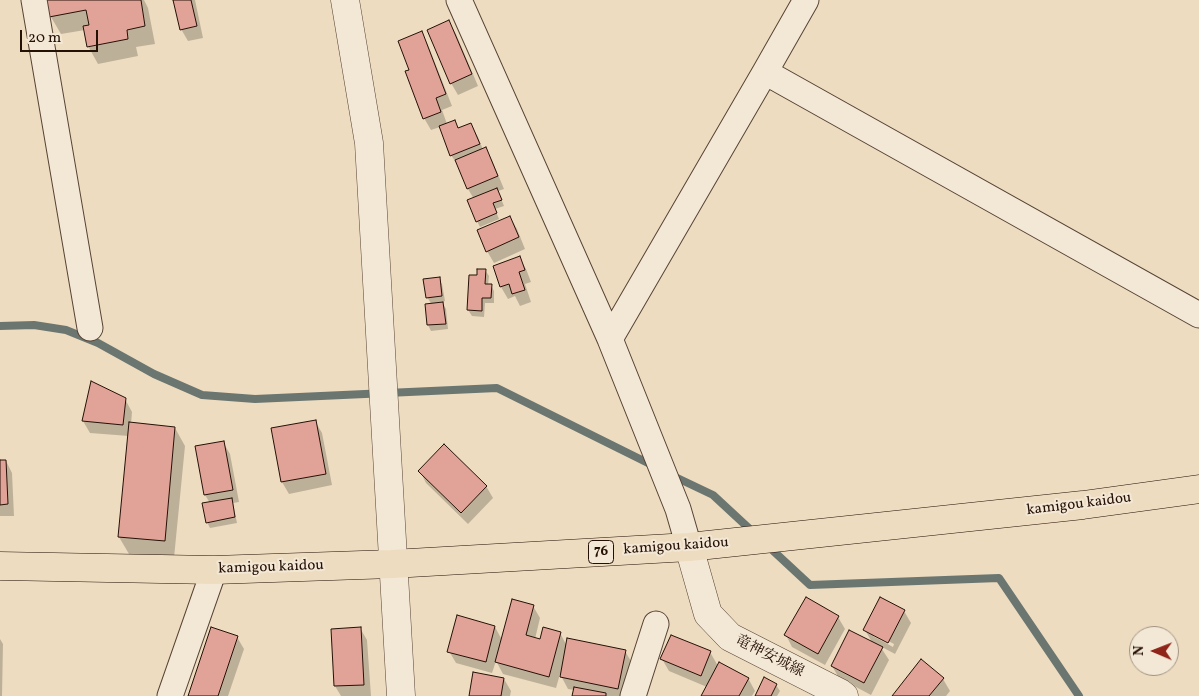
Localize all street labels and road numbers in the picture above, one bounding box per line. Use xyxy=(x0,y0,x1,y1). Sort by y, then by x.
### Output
street label: kamigou kaidou xyxy=(1025,490,1133,520)
street label: kamigou kaidou xyxy=(623,534,729,560)
road number: 76 xyxy=(588,540,614,564)
street label: kamigou kaidou xyxy=(218,557,324,579)
street label: 竜神安城線 xyxy=(732,632,806,682)

